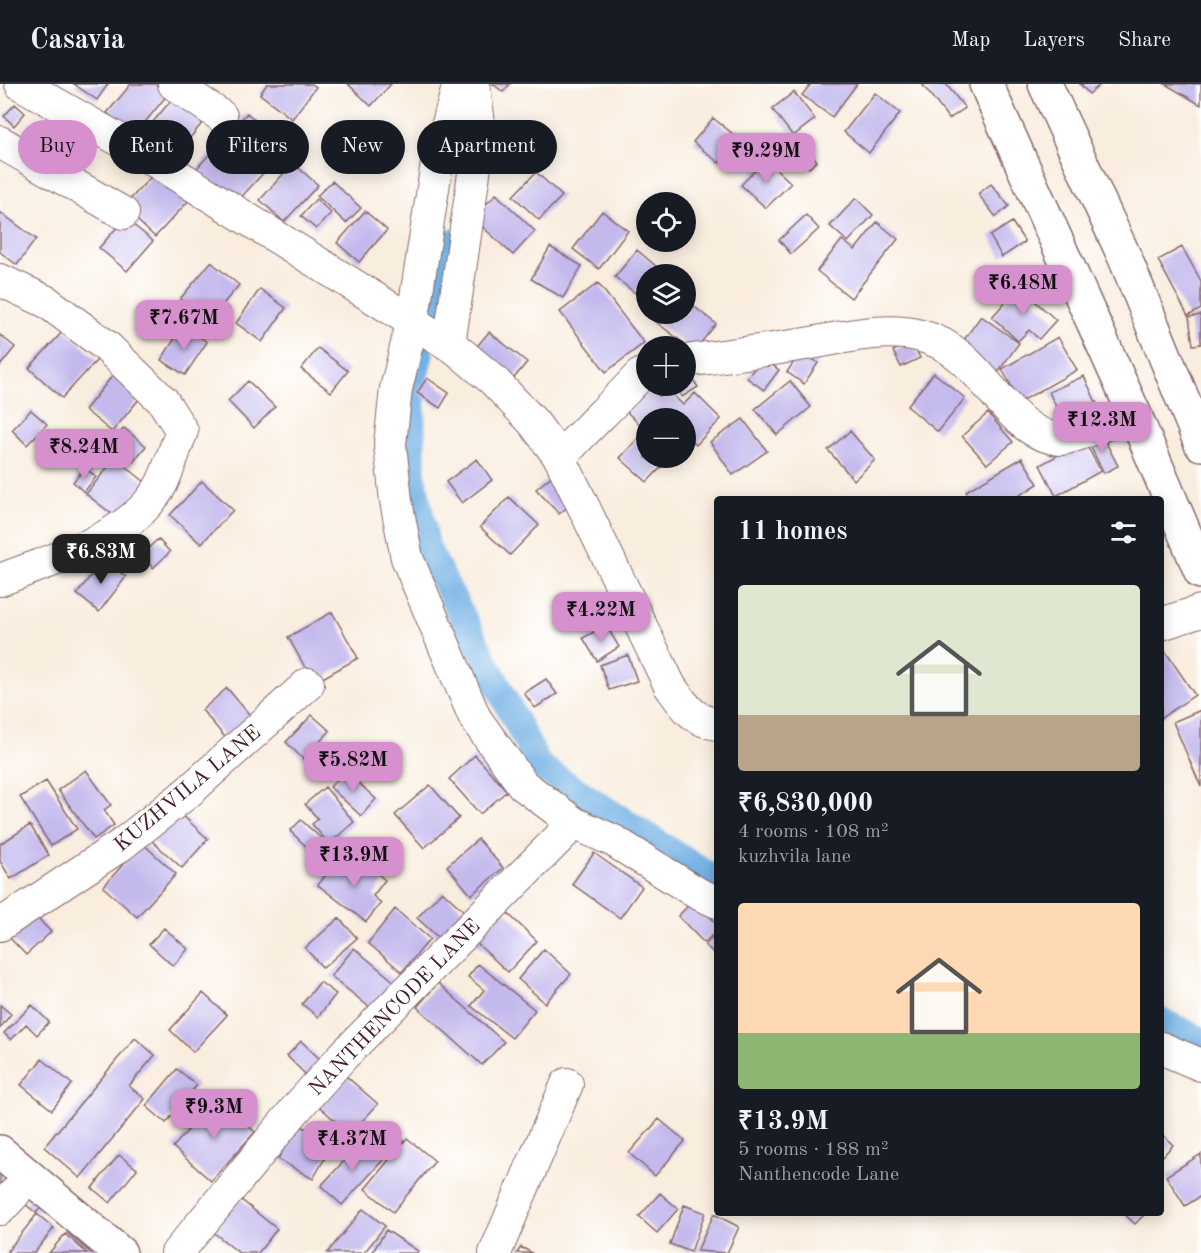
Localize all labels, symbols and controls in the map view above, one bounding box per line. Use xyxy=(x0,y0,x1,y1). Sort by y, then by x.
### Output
text: Casavia xyxy=(30,27,125,55)
text: Map xyxy=(951,30,990,51)
text: Layers xyxy=(1023,30,1085,51)
text: Share xyxy=(1118,30,1171,51)
chip: Buy xyxy=(18,120,97,174)
chip: Rent xyxy=(109,120,194,174)
chip: Filters xyxy=(206,120,309,174)
chip: New xyxy=(321,120,405,174)
chip: Apartment xyxy=(417,120,557,174)
pin: ₹9.29M xyxy=(717,133,815,184)
text: ₹9.29M xyxy=(731,142,801,162)
map controls xyxy=(636,192,696,468)
button: locate xyxy=(636,192,696,252)
button: layers xyxy=(636,264,696,324)
pin: ₹6.48M xyxy=(974,265,1072,316)
text: ₹6.48M xyxy=(988,274,1058,294)
pin: ₹7.67M xyxy=(135,300,233,351)
text: ₹7.67M xyxy=(149,309,219,329)
button: + xyxy=(636,336,696,396)
pin: ₹12.3M xyxy=(1053,402,1151,453)
button: − xyxy=(636,408,696,468)
text: ₹12.3M xyxy=(1067,411,1137,431)
pin: ₹8.24M xyxy=(35,429,133,480)
text: ₹8.24M xyxy=(49,438,119,458)
icon: filters xyxy=(1107,516,1140,549)
text: 11 homes xyxy=(738,519,847,545)
pin: ₹6.83M xyxy=(52,534,150,585)
text: ₹6.83M xyxy=(66,543,136,563)
pin: ₹4.22M xyxy=(552,592,650,643)
text: ₹4.22M xyxy=(566,601,636,621)
icon: home xyxy=(885,624,993,732)
street label: KUZHVILA LANE xyxy=(111,722,265,856)
pin: ₹5.82M xyxy=(304,742,402,793)
text: ₹5.82M xyxy=(318,751,388,771)
text: ₹6,830,000 xyxy=(738,791,873,817)
text: 4 rooms · 108 m² xyxy=(738,822,888,842)
pin: ₹13.9M xyxy=(305,837,403,888)
text: ₹13.9M xyxy=(319,846,389,866)
text: kuzhvila lane xyxy=(738,847,851,867)
street label: NANTHENCODE LANE xyxy=(305,916,485,1100)
icon: home xyxy=(885,942,993,1050)
pin: ₹9.3M xyxy=(172,1089,256,1140)
text: ₹9.3M xyxy=(185,1098,243,1118)
text: ₹13.9M xyxy=(738,1109,829,1135)
pin: ₹4.37M xyxy=(303,1121,401,1172)
text: ₹4.37M xyxy=(317,1130,387,1150)
text: 5 rooms · 188 m² xyxy=(738,1140,888,1160)
text: Nanthencode Lane xyxy=(738,1165,899,1185)

